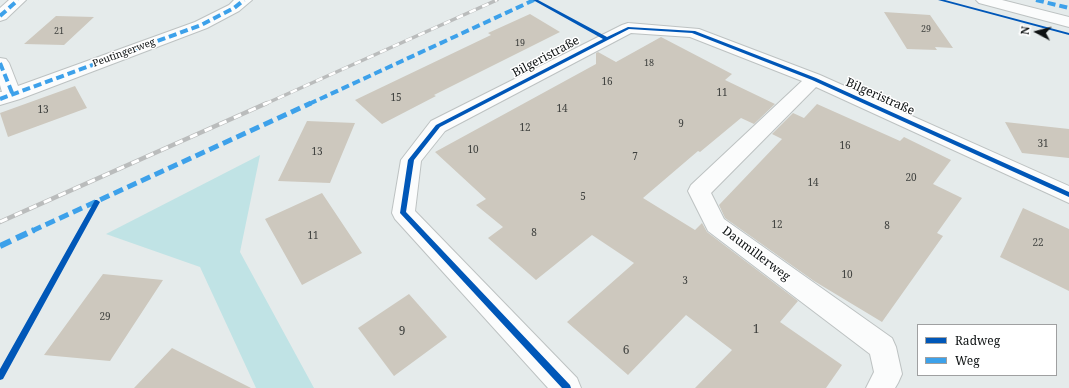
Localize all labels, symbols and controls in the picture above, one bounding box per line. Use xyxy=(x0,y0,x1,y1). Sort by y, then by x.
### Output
north arrow xyxy=(1017,12,1057,52)
house number: 29 xyxy=(921,24,931,34)
text: N xyxy=(1017,25,1033,36)
house number: 21 xyxy=(54,26,64,36)
street label: Bilgeristraße xyxy=(510,33,582,81)
street label: Peutingerweg xyxy=(91,36,157,70)
house number: 19 xyxy=(515,38,525,48)
house number: 18 xyxy=(644,58,654,68)
street label: Bilgeristraße xyxy=(843,75,917,119)
house number: 16 xyxy=(601,76,613,88)
house number: 11 xyxy=(716,87,728,99)
house number: 15 xyxy=(390,92,402,104)
house number: 14 xyxy=(556,103,568,115)
house number: 13 xyxy=(37,104,49,116)
house number: 9 xyxy=(678,118,684,130)
house number: 12 xyxy=(519,122,531,134)
house number: 31 xyxy=(1037,138,1049,150)
house number: 16 xyxy=(839,140,851,152)
house number: 10 xyxy=(467,144,479,156)
house number: 13 xyxy=(311,146,323,158)
house number: 7 xyxy=(632,151,638,163)
house number: 20 xyxy=(905,172,917,184)
house number: 14 xyxy=(807,177,819,189)
house number: 5 xyxy=(580,191,586,203)
house number: 12 xyxy=(771,219,783,231)
house number: 8 xyxy=(884,220,890,232)
street label: Daumillerweg xyxy=(719,224,793,284)
house number: 8 xyxy=(531,227,537,239)
house number: 11 xyxy=(307,230,319,242)
house number: 22 xyxy=(1032,237,1044,249)
house number: 10 xyxy=(841,269,853,281)
house number: 3 xyxy=(682,275,688,287)
house number: 29 xyxy=(99,311,111,323)
house number: 1 xyxy=(753,323,759,337)
legend xyxy=(917,324,1057,376)
house number: 9 xyxy=(399,325,405,339)
text: Radweg xyxy=(955,332,1000,349)
house number: 6 xyxy=(623,344,629,358)
text: Weg xyxy=(955,352,980,369)

